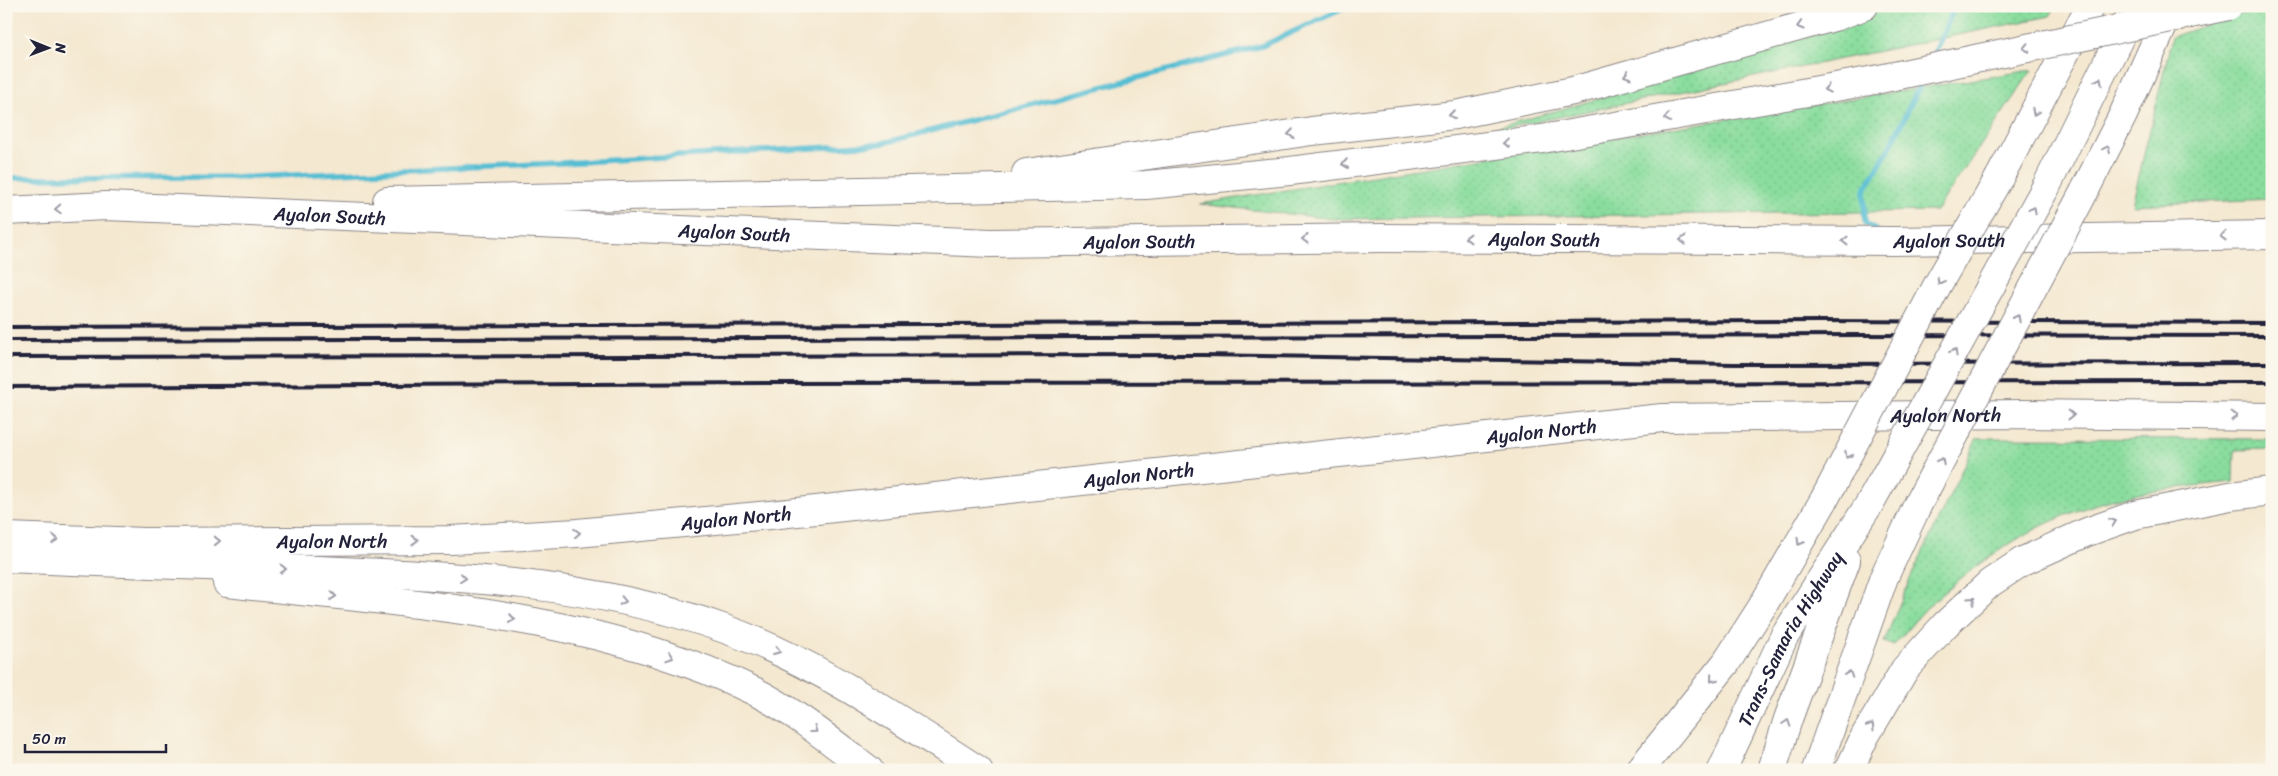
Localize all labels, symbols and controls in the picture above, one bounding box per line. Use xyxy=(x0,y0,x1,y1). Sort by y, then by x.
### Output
one-way arrow xyxy=(1796,20,1805,31)
north arrow xyxy=(22,22,72,72)
text: N xyxy=(48,42,73,54)
one-way arrow xyxy=(2022,43,2031,53)
one-way arrow xyxy=(1624,70,1632,80)
one-way arrow xyxy=(2093,77,2103,86)
one-way arrow xyxy=(1822,83,1831,94)
one-way arrow xyxy=(2031,106,2041,115)
one-way arrow xyxy=(1448,109,1456,120)
one-way arrow xyxy=(1662,113,1671,123)
one-way arrow xyxy=(1286,129,1295,139)
one-way arrow xyxy=(1502,137,1510,148)
one-way arrow xyxy=(2101,145,2111,154)
one-way arrow xyxy=(1341,158,1349,169)
street label: Ayalon South xyxy=(272,197,386,235)
one-way arrow xyxy=(53,203,61,214)
one-way arrow xyxy=(2027,207,2037,216)
street label: Ayalon South xyxy=(677,214,791,252)
street label: Ayalon South xyxy=(1487,223,1600,256)
street label: Ayalon South xyxy=(1892,223,2005,258)
street label: Ayalon South xyxy=(1082,224,1195,259)
one-way arrow xyxy=(2219,231,2226,241)
one-way arrow xyxy=(1463,233,1471,243)
one-way arrow xyxy=(1301,234,1308,244)
one-way arrow xyxy=(1678,235,1686,245)
one-way arrow xyxy=(1841,236,1848,246)
one-way arrow xyxy=(1936,275,1946,284)
one-way arrow xyxy=(2011,314,2021,323)
one-way arrow xyxy=(1947,348,1957,357)
street label: Ayalon North xyxy=(1889,398,2001,432)
street label: Ayalon North xyxy=(1483,409,1598,454)
one-way arrow xyxy=(2068,410,2076,420)
one-way arrow xyxy=(2230,411,2238,421)
one-way arrow xyxy=(1844,450,1854,459)
street label: Ayalon North xyxy=(1081,453,1196,498)
one-way arrow xyxy=(1935,457,1945,466)
street label: Ayalon North xyxy=(678,497,793,540)
one-way arrow xyxy=(2108,518,2116,528)
street label: Ayalon North xyxy=(275,524,388,558)
one-way arrow xyxy=(573,528,581,539)
one-way arrow xyxy=(51,533,59,544)
one-way arrow xyxy=(412,535,419,545)
one-way arrow xyxy=(214,536,222,546)
one-way arrow xyxy=(1796,537,1806,546)
street label: Trans-Samaria Highway xyxy=(1728,544,1852,732)
one-way arrow xyxy=(280,564,287,574)
one-way arrow xyxy=(459,572,467,583)
one-way arrow xyxy=(330,590,338,601)
one-way arrow xyxy=(619,595,628,606)
one-way arrow xyxy=(1966,597,1975,606)
one-way arrow xyxy=(507,614,516,624)
one-way arrow xyxy=(772,645,781,656)
one-way arrow xyxy=(665,651,673,661)
one-way arrow xyxy=(1843,670,1853,679)
one-way arrow xyxy=(1710,673,1718,682)
one-way arrow xyxy=(1781,720,1791,728)
scale bar xyxy=(25,721,166,753)
one-way arrow xyxy=(1864,722,1874,731)
one-way arrow xyxy=(808,724,818,733)
text: 50 m xyxy=(32,726,67,752)

